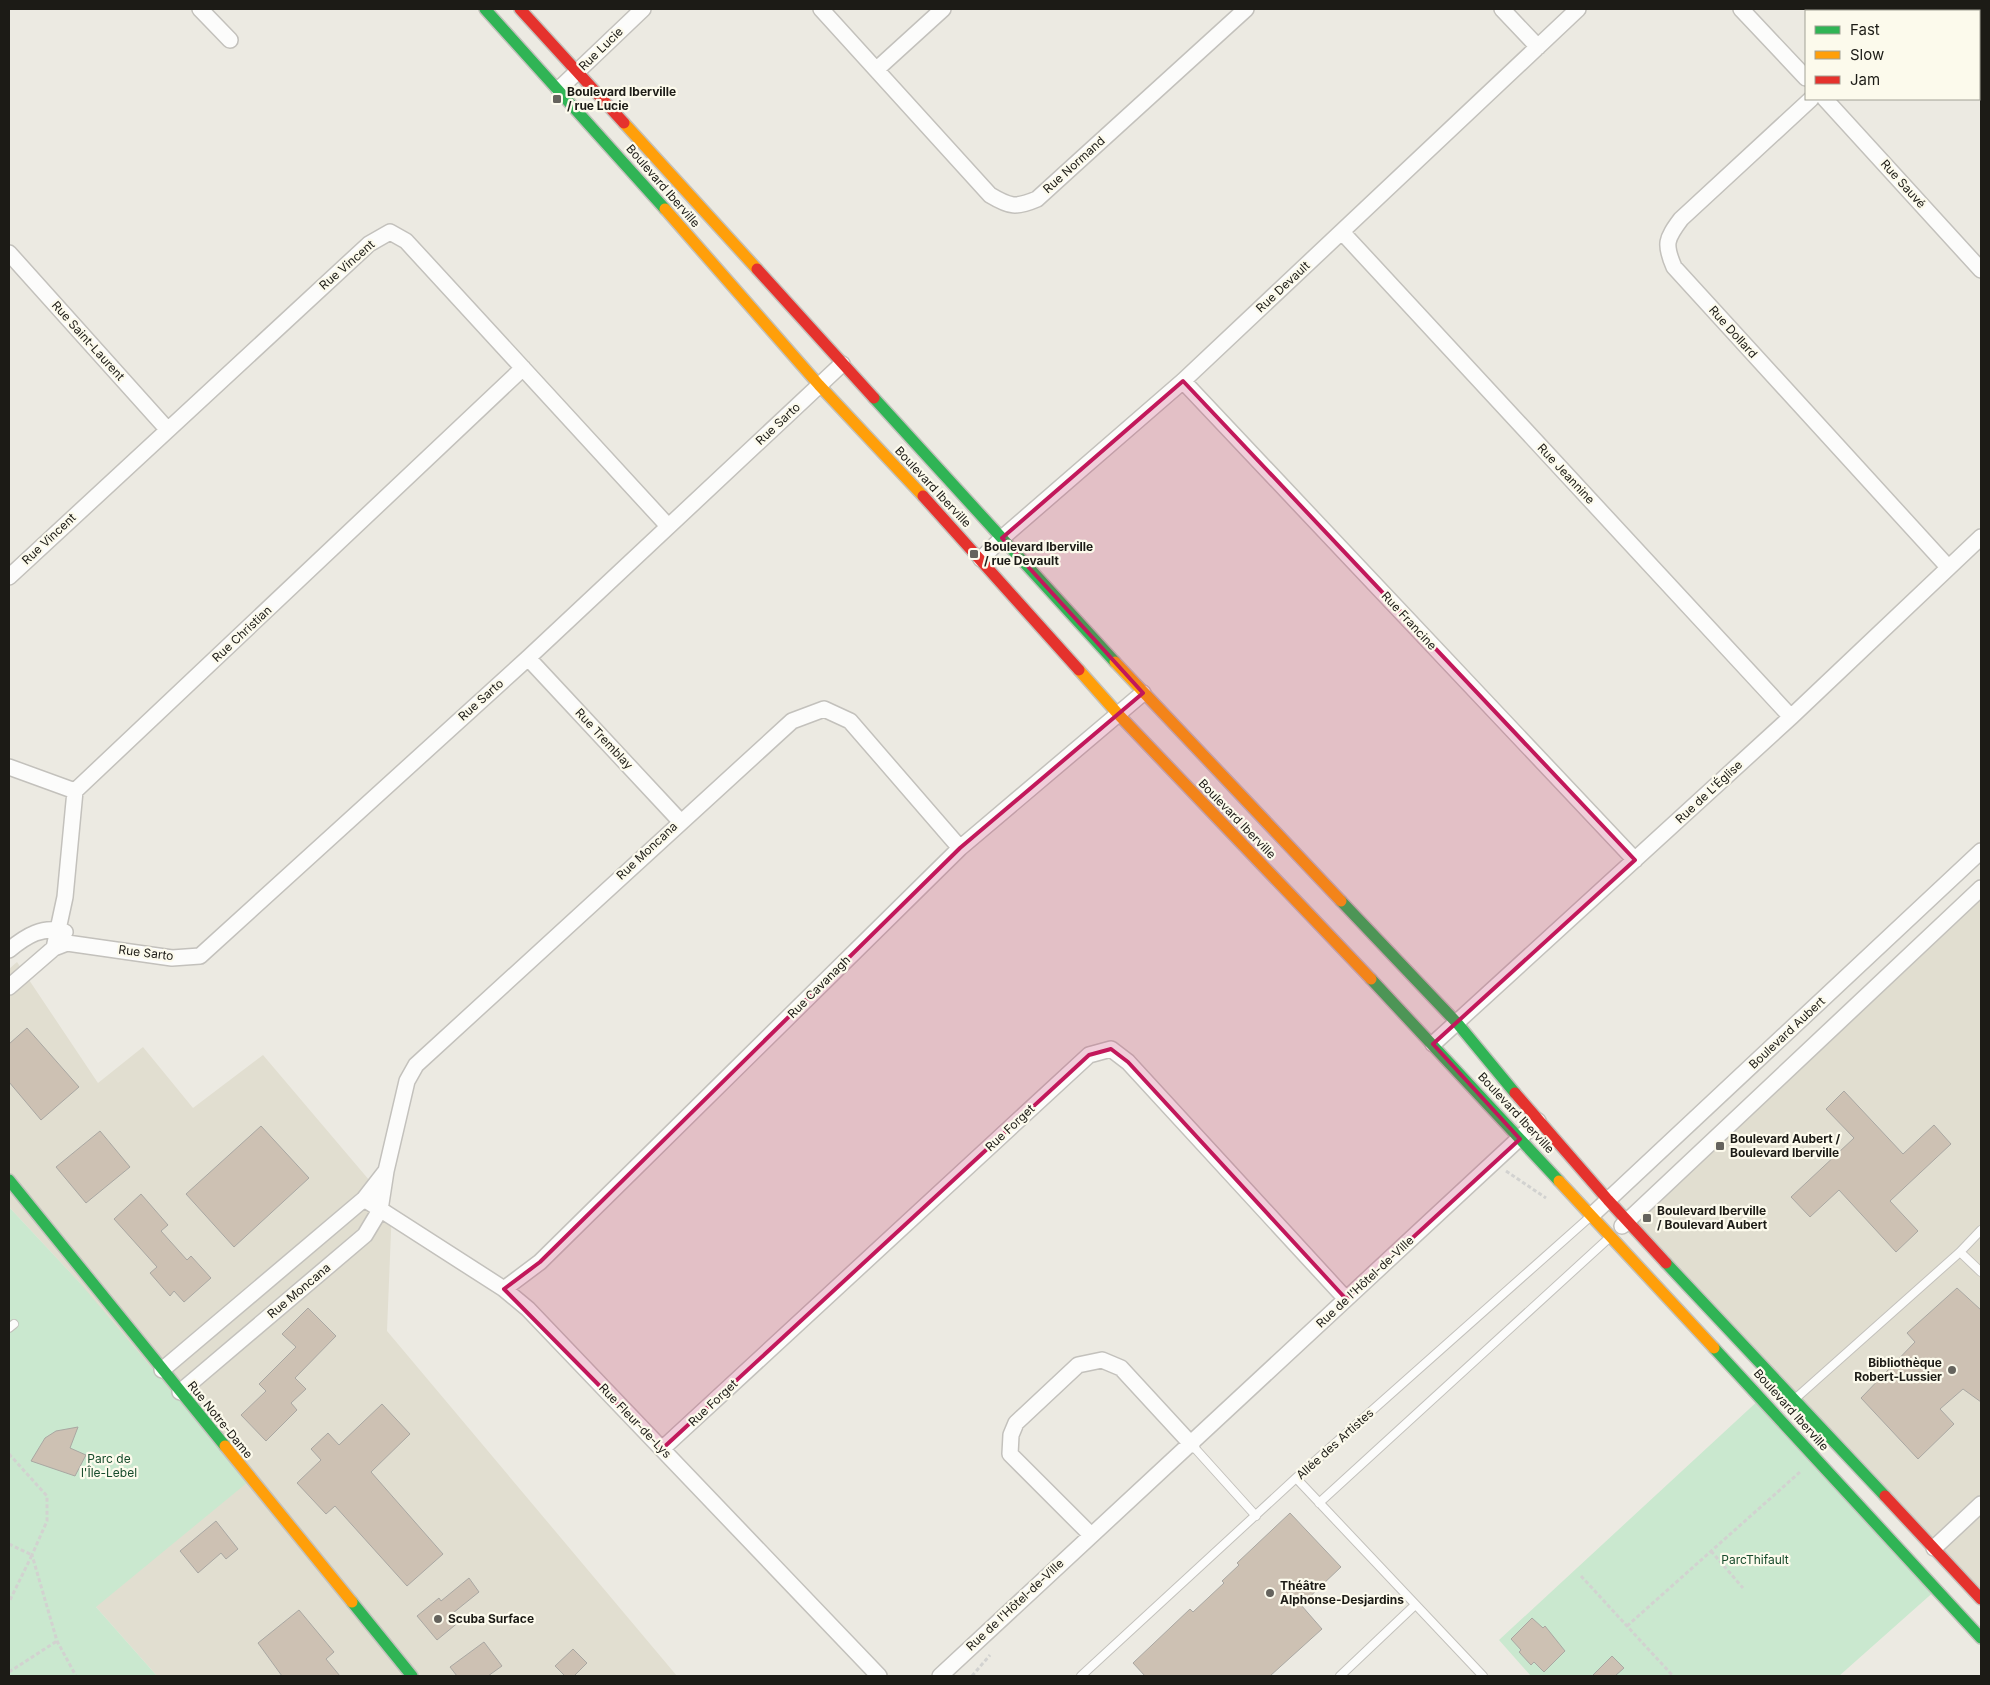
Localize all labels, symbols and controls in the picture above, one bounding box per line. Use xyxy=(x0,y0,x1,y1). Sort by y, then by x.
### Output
legend xyxy=(1805,10,1980,100)
text: Fast xyxy=(1850,20,1880,39)
street label: Rue Lucie xyxy=(575,24,626,73)
text: Slow xyxy=(1850,45,1884,64)
text: Jam xyxy=(1850,70,1880,89)
place label: Boulevard Iberville / rue Lucie xyxy=(567,84,676,113)
marker: Boulevard Iberville / rue Lucie xyxy=(551,93,563,105)
street label: Rue Normand xyxy=(1040,133,1108,196)
street label: Boulevard Iberville xyxy=(623,141,703,230)
street label: Rue Sauvé xyxy=(1878,156,1929,211)
street label: Rue Vincent xyxy=(316,237,377,293)
street label: Rue Devault xyxy=(1253,258,1313,315)
street label: Rue Saint-Laurent xyxy=(49,298,128,384)
street label: Rue Dollard xyxy=(1706,302,1761,361)
street label: Rue Sarto xyxy=(752,399,803,448)
street label: Rue Jeannine xyxy=(1535,440,1598,507)
street label: Boulevard Iberville xyxy=(892,443,975,530)
street label: Rue Vincent xyxy=(19,510,79,567)
place label: Boulevard Iberville / rue Devault xyxy=(984,539,1093,568)
marker: Boulevard Iberville / rue Devault xyxy=(968,548,980,560)
street label: Rue Francine xyxy=(1379,588,1440,653)
street label: Rue Christian xyxy=(209,602,274,665)
street label: Rue Sarto xyxy=(455,676,506,724)
street label: Rue Tremblay xyxy=(572,705,636,772)
street label: Rue de L'Église xyxy=(1672,757,1745,826)
street label: Boulevard Iberville xyxy=(1195,776,1279,862)
street label: Rue Moncana xyxy=(613,819,680,883)
street label: Rue Sarto xyxy=(118,942,174,963)
street label: Rue Cavanagh xyxy=(784,952,853,1021)
street label: Boulevard Aubert xyxy=(1745,993,1828,1072)
street label: Boulevard Iberville xyxy=(1475,1069,1558,1156)
street label: Rue Forget xyxy=(982,1101,1037,1154)
place label: Boulevard Aubert / Boulevard Iberville xyxy=(1730,1131,1840,1160)
marker: Boulevard Aubert / Boulevard Iberville xyxy=(1714,1140,1726,1152)
place label: Boulevard Iberville / Boulevard Aubert xyxy=(1657,1203,1768,1232)
marker: Boulevard Iberville / Boulevard Aubert xyxy=(1641,1212,1653,1224)
street label: Rue de l'Hôtel-de-Ville xyxy=(1313,1232,1417,1331)
street label: Rue Moncana xyxy=(264,1260,333,1321)
place label: Bibliothèque Robert-Lussier xyxy=(1854,1355,1942,1384)
marker: Bibliothèque Robert-Lussier xyxy=(1946,1364,1958,1376)
street label: Boulevard Iberville xyxy=(1751,1366,1832,1454)
street label: Rue Forget xyxy=(685,1376,740,1429)
street label: Rue Notre-Dame xyxy=(185,1378,256,1461)
street label: Rue Fleur-de-Lys xyxy=(596,1380,675,1461)
street label: Allée des Artistes xyxy=(1293,1405,1376,1482)
park label: Parc de l'Île-Lebel xyxy=(81,1451,137,1480)
park label: ParcThifault xyxy=(1721,1552,1789,1567)
street label: Rue de l'Hôtel-de-Ville xyxy=(963,1555,1067,1654)
place label: Théâtre Alphonse-Desjardins xyxy=(1280,1578,1404,1607)
marker: Théâtre Alphonse-Desjardins xyxy=(1264,1587,1276,1599)
place label: Scuba Surface xyxy=(448,1611,534,1626)
marker: Scuba Surface xyxy=(432,1613,444,1625)

